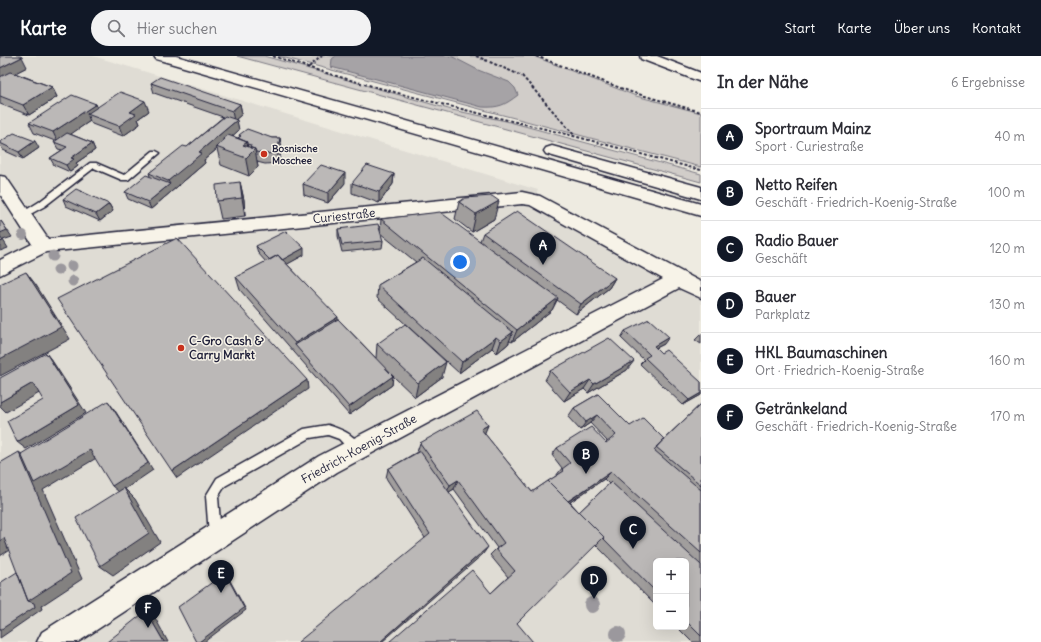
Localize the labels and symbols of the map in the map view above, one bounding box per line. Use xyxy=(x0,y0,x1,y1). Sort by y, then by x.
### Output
place label: Bosnische Moschee xyxy=(272,142,318,167)
marker: Bosnische Moschee xyxy=(259,149,269,159)
street label: Curiestraße xyxy=(312,205,376,226)
pin: A xyxy=(530,232,556,265)
your location xyxy=(450,252,470,272)
place label: C-Gro Cash & Carry Markt xyxy=(189,333,265,363)
marker: C-Gro Cash & Carry Markt xyxy=(176,343,186,353)
street label: Friedrich-Koenig-Straße xyxy=(298,411,419,487)
pin: B xyxy=(573,441,599,474)
pin: C xyxy=(620,516,646,549)
pin: E xyxy=(208,560,234,593)
pin: D xyxy=(581,566,607,599)
pin: F xyxy=(135,595,161,628)

